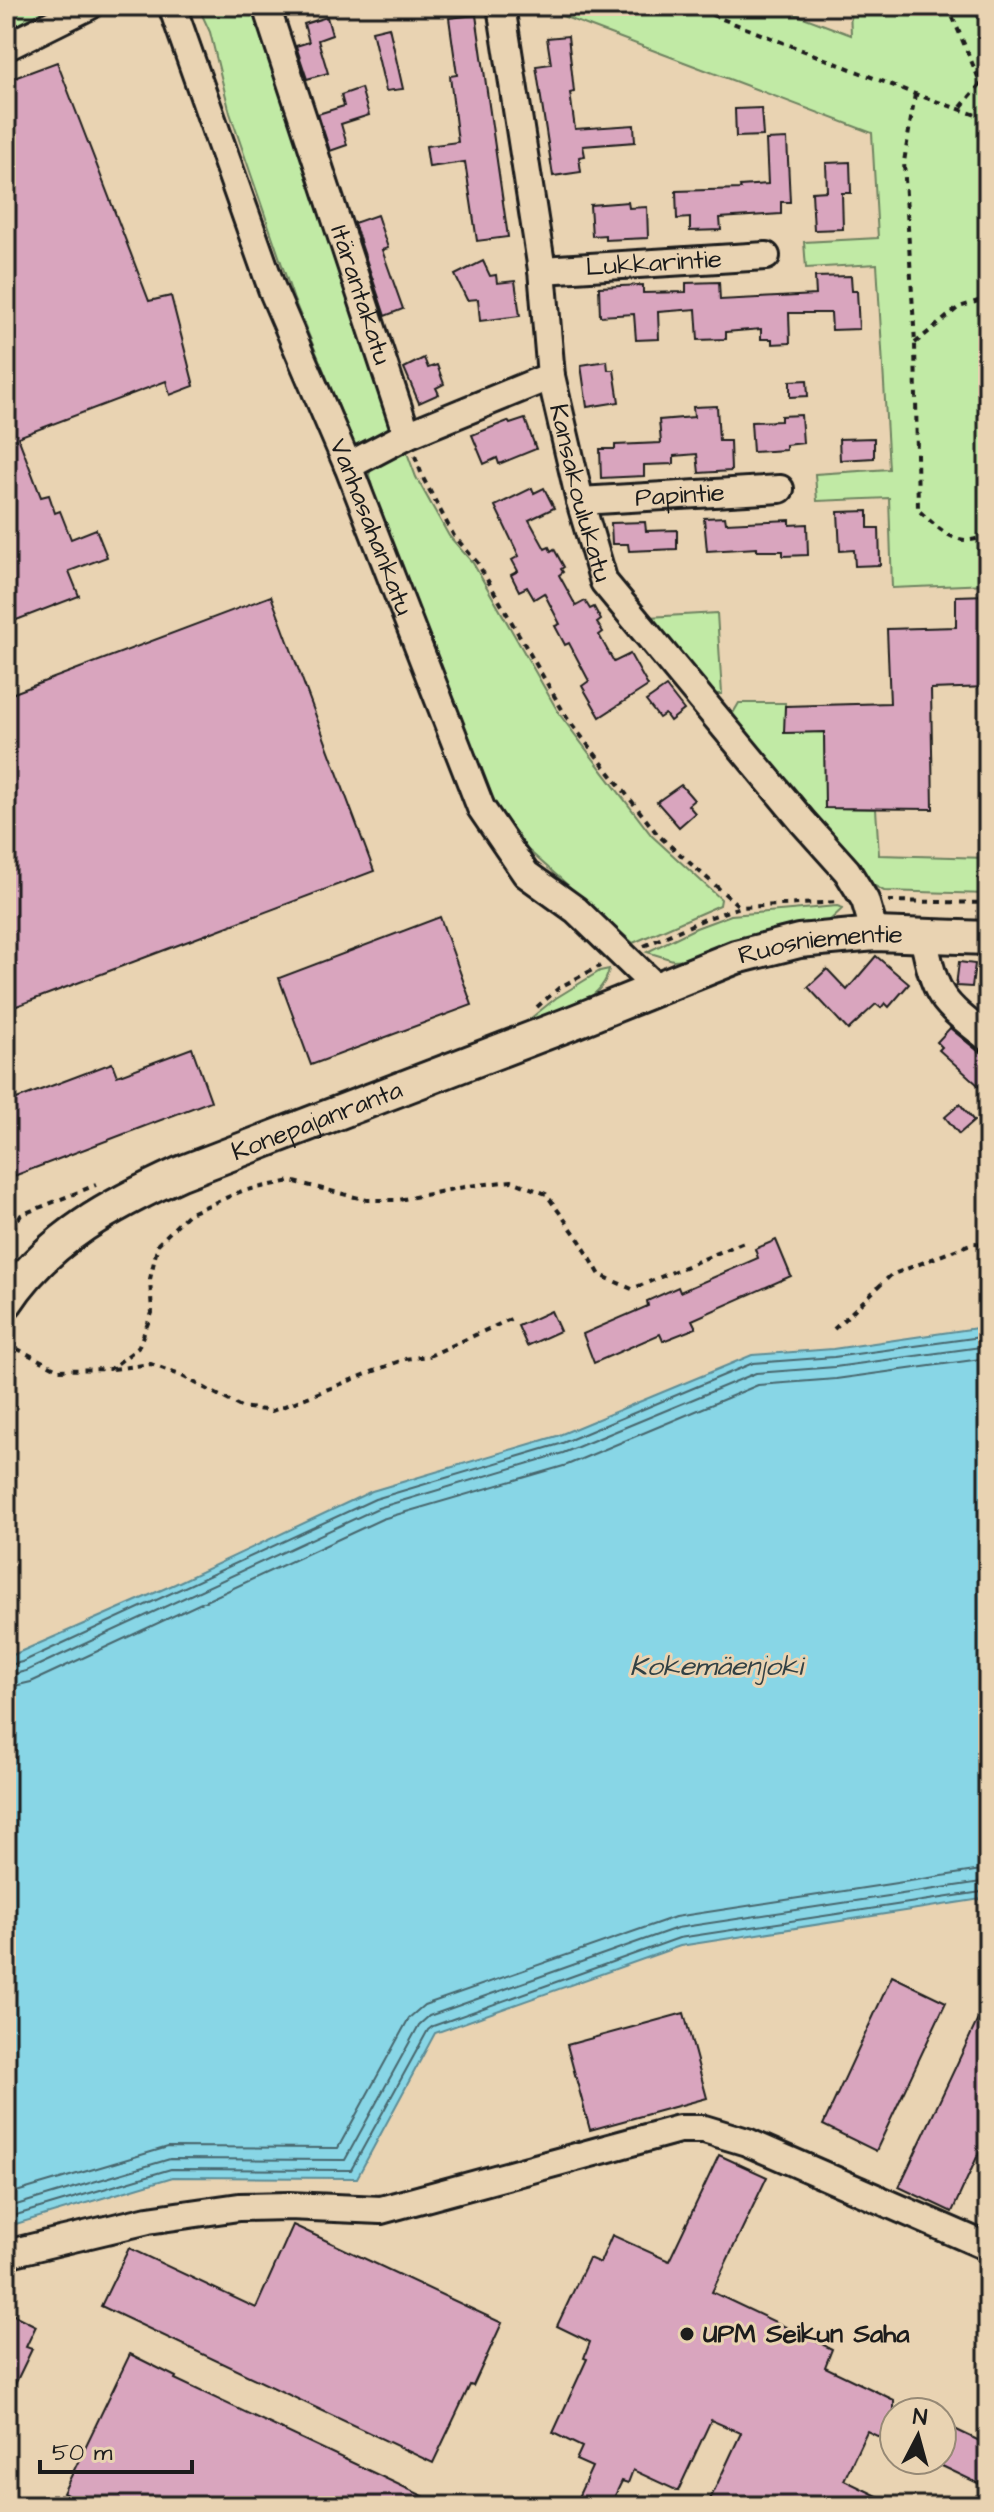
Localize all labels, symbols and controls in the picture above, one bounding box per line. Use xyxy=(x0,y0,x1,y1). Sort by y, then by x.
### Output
street label: Itärantakatu xyxy=(321,220,401,369)
street label: Lukkarintie xyxy=(585,241,723,285)
street label: Kansakoulukatu xyxy=(540,400,621,586)
street label: Vanhasahankatu xyxy=(320,433,422,620)
street label: Papintie xyxy=(634,474,726,516)
street label: Ruosniementie xyxy=(734,916,903,974)
street label: Konepajanranta xyxy=(226,1072,408,1170)
water label: Kokemäenjoki xyxy=(630,1647,806,1686)
place label: UPM Seikun Saha xyxy=(703,2316,910,2352)
marker: UPM Seikun Saha xyxy=(678,2325,696,2343)
north arrow xyxy=(878,2396,958,2476)
text: N xyxy=(911,2401,929,2434)
scale bar xyxy=(40,2424,192,2474)
text: 50 m xyxy=(52,2436,113,2470)

